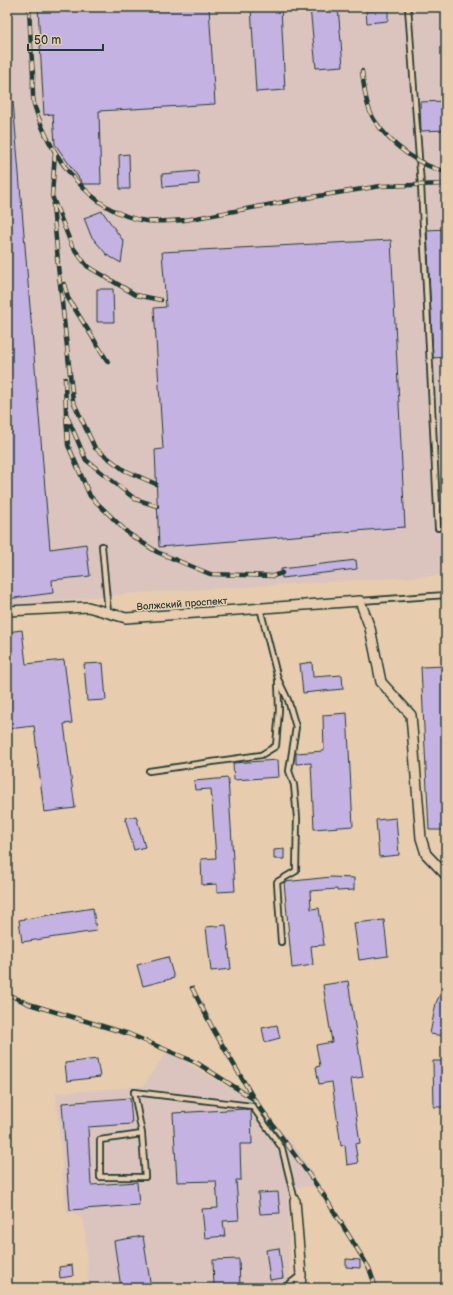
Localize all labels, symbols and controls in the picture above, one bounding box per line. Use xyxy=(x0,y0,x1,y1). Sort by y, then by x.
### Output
scale bar xyxy=(28,26,103,52)
text: 50 m xyxy=(34,33,61,48)
street label: Волжский проспект xyxy=(136,595,228,613)

